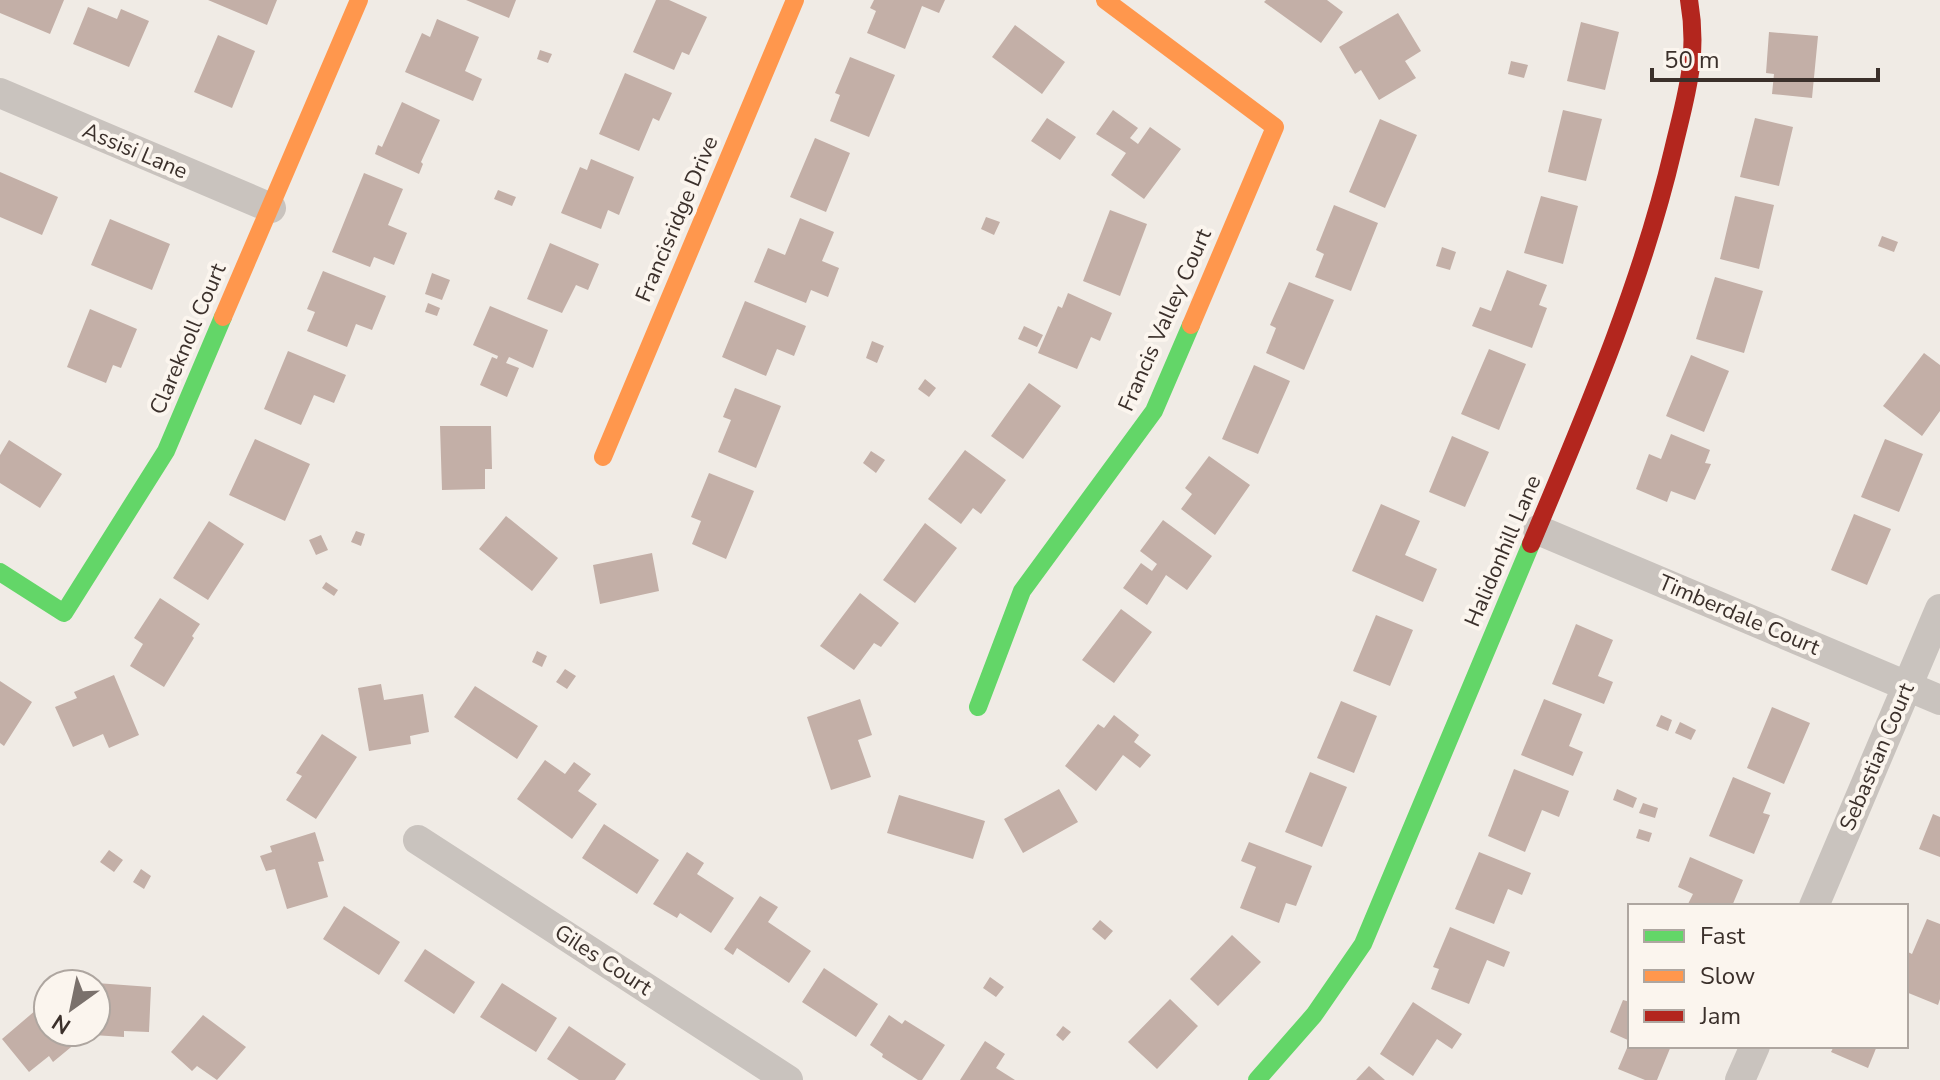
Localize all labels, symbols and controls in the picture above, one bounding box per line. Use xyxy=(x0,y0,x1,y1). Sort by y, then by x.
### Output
scale bar xyxy=(1652,32,1878,82)
text: 50 m xyxy=(1664,44,1720,76)
street label: Assisi Lane xyxy=(78,115,192,187)
street label: Francisridge Drive xyxy=(628,131,726,307)
street label: Francis Valley Court xyxy=(1111,224,1219,416)
street label: Clareknoll Court xyxy=(143,258,233,419)
street label: Halidonhill Lane xyxy=(1458,471,1548,631)
street label: Timberdale Court xyxy=(1654,567,1825,663)
street label: Sebastian Court xyxy=(1832,678,1922,835)
legend xyxy=(1628,904,1908,1048)
street label: Giles Court xyxy=(549,917,658,1003)
text: Fast xyxy=(1700,920,1746,952)
text: Slow xyxy=(1700,960,1755,992)
north arrow xyxy=(32,968,112,1048)
text: Jam xyxy=(1699,1000,1741,1032)
text: N xyxy=(47,1007,77,1041)

